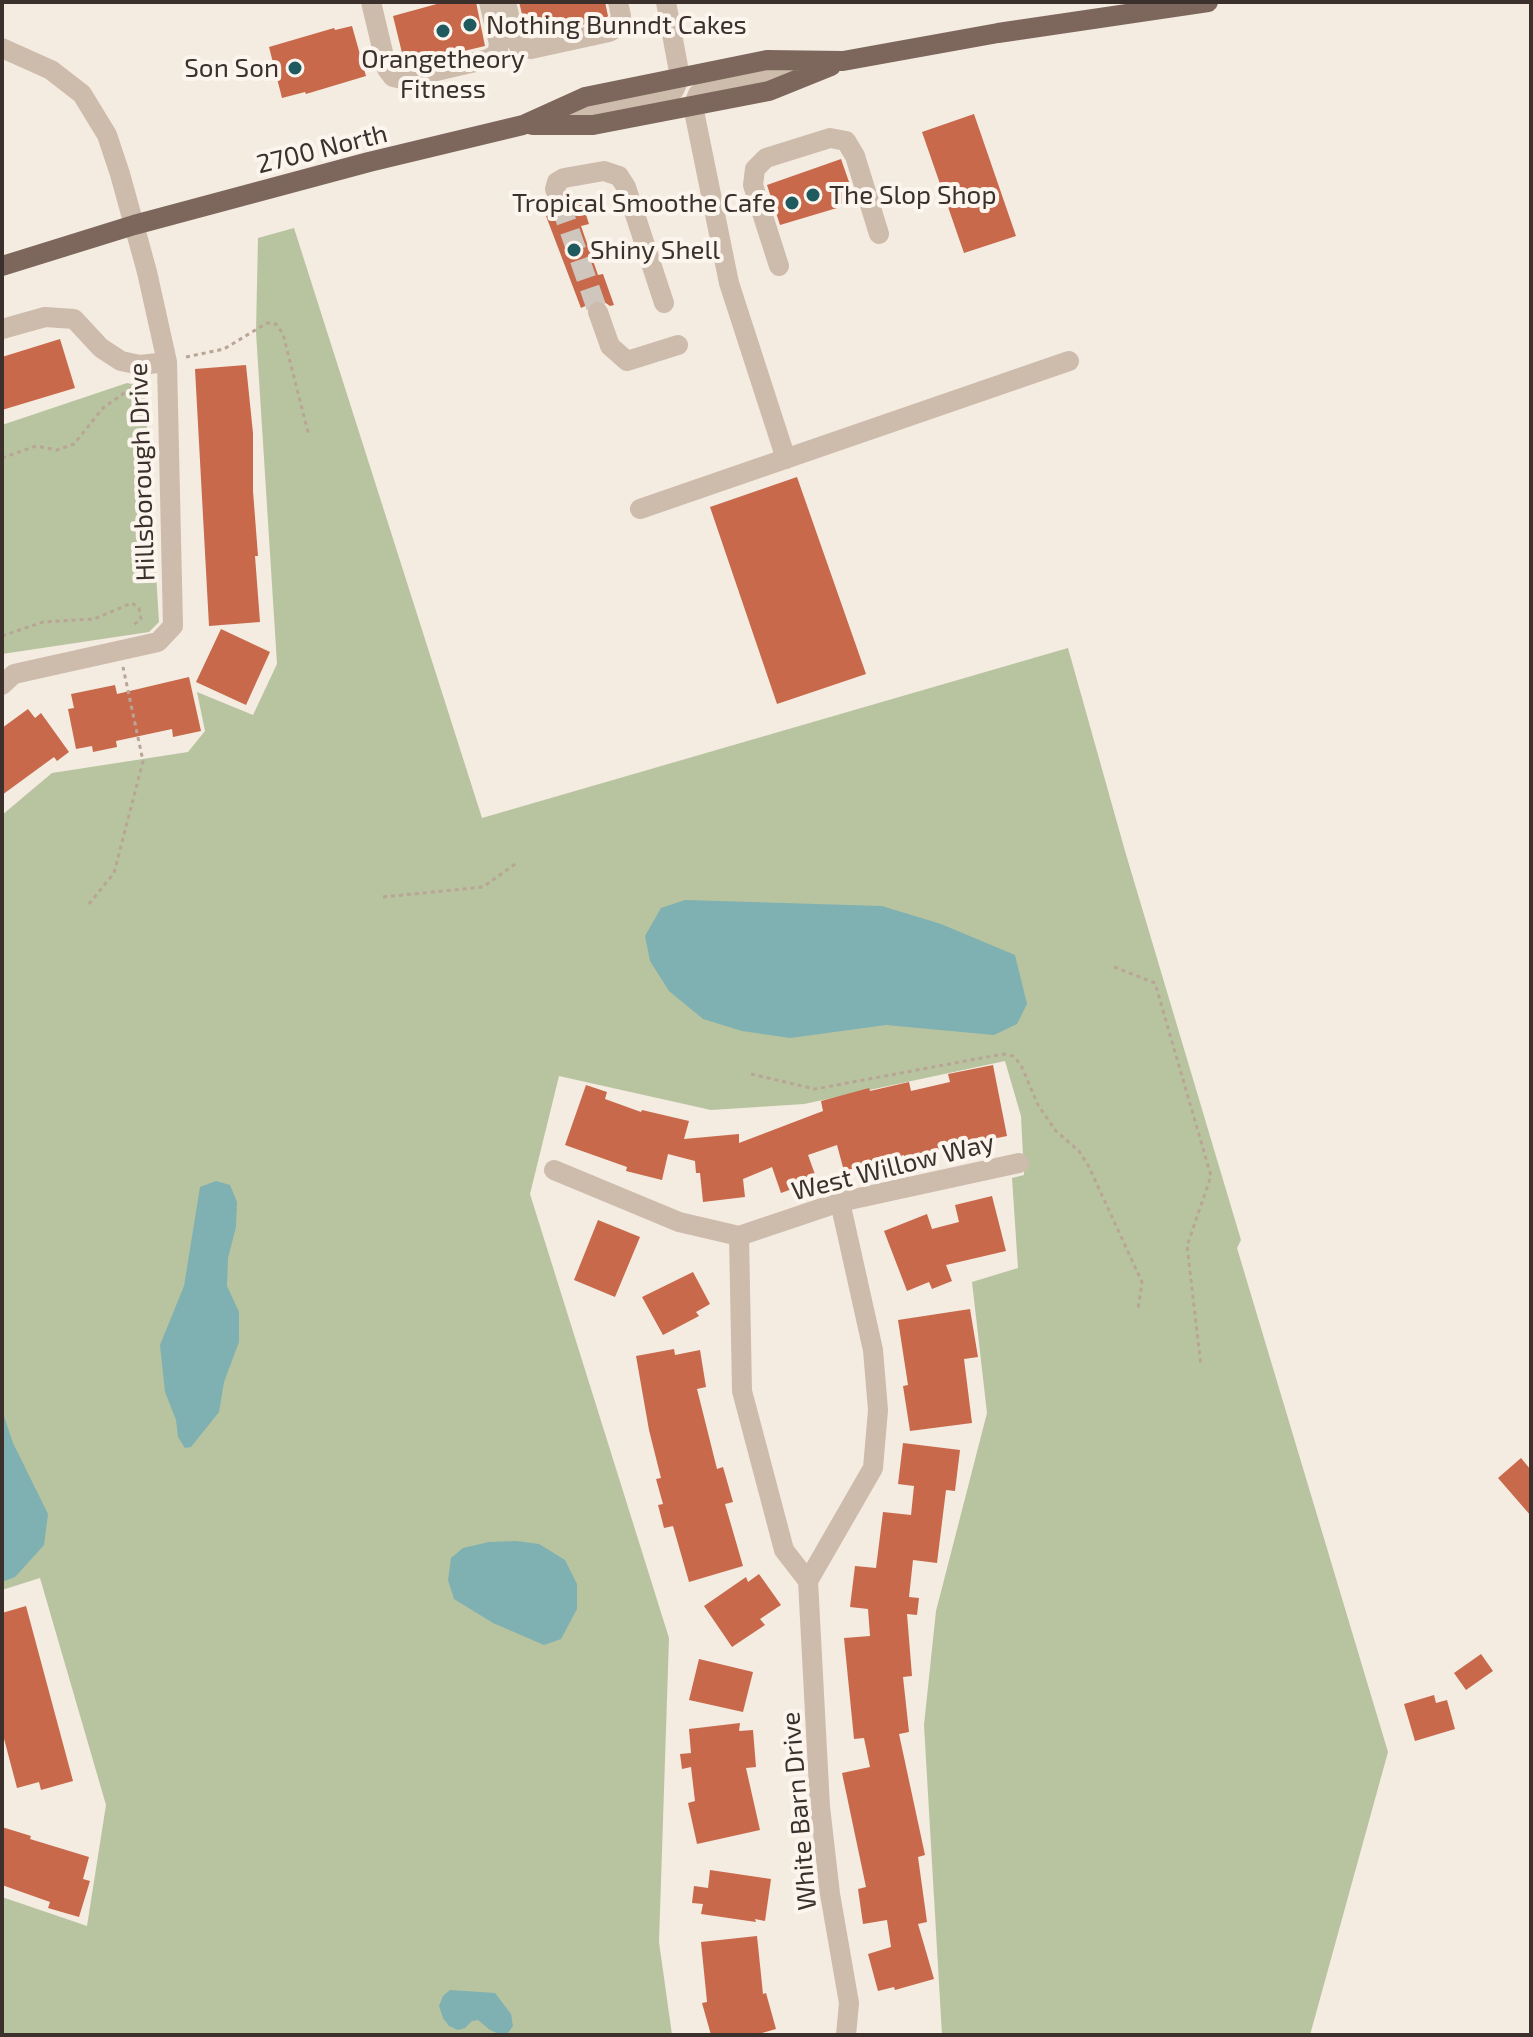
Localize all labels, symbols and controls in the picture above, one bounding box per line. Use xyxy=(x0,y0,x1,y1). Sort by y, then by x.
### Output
place label: Nothing Bunndt Cakes xyxy=(486,9,747,41)
marker: Nothing Bunndt Cakes xyxy=(461,16,479,34)
marker: Orangetheory Fitness xyxy=(434,22,452,40)
place label: Orangetheory Fitness xyxy=(361,43,525,104)
place label: Son Son xyxy=(184,52,279,84)
marker: Son Son xyxy=(286,59,304,77)
street label: 2700 North xyxy=(253,118,391,180)
place label: The Slop Shop xyxy=(829,179,996,211)
marker: The Slop Shop xyxy=(804,186,822,204)
place label: Tropical Smoothe Cafe xyxy=(512,187,776,219)
marker: Tropical Smoothe Cafe xyxy=(783,194,801,212)
place label: Shiny Shell xyxy=(590,234,720,266)
marker: Shiny Shell xyxy=(565,241,583,259)
street label: Hillsborough Drive xyxy=(123,362,161,582)
street label: West Willow Way xyxy=(788,1127,998,1207)
street label: White Barn Drive xyxy=(775,1710,823,1912)

